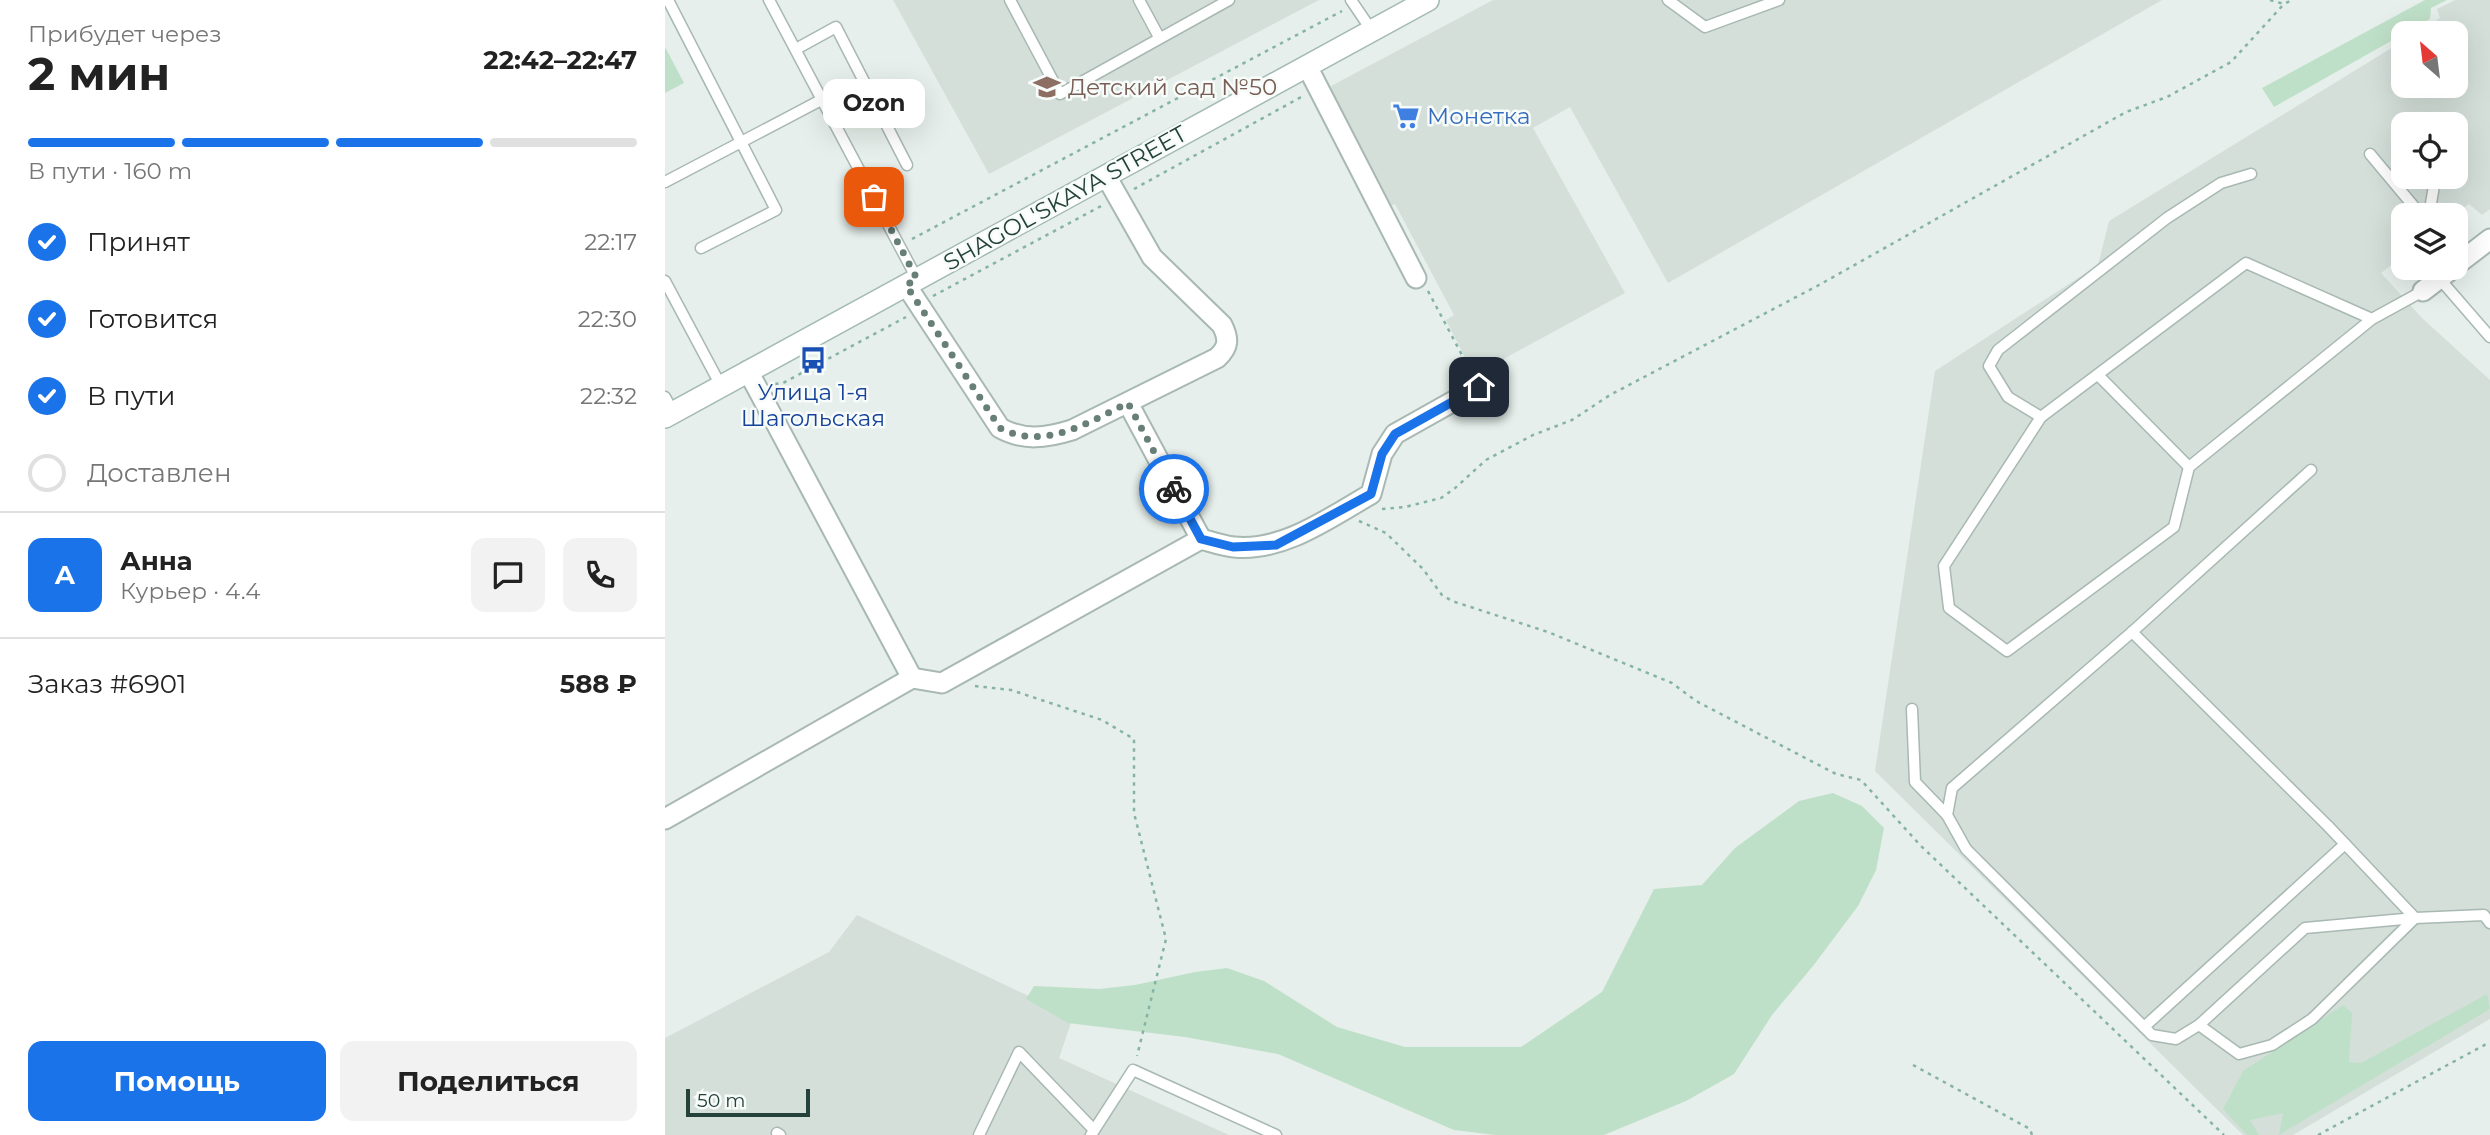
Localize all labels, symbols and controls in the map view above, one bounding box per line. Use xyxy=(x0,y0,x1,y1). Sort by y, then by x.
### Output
text: Прибудет через xyxy=(28,20,222,48)
north arrow xyxy=(2391,21,2467,98)
map controls xyxy=(2391,21,2468,280)
text: 22:42–22:47 xyxy=(483,44,637,76)
text: 2 мин xyxy=(28,45,170,102)
school or university icon: Детский сад №50 xyxy=(1032,72,1062,102)
place label: Детский сад №50 xyxy=(1068,73,1277,101)
callout: Ozon xyxy=(823,78,925,127)
text: Ozon xyxy=(843,89,905,117)
supermarket icon: Монетка xyxy=(1391,101,1421,131)
place label: Монетка xyxy=(1427,102,1530,130)
button: locate xyxy=(2391,112,2468,189)
street label: SHAGOL'SKAYA STREET xyxy=(939,119,1192,277)
text: В пути · 160 m xyxy=(28,157,192,185)
pin xyxy=(844,167,904,227)
icon: bag xyxy=(855,178,893,216)
button: layers xyxy=(2391,203,2468,280)
icon: check xyxy=(28,223,66,261)
text: Принят xyxy=(87,226,190,258)
text: 22:17 xyxy=(584,228,637,256)
icon: check xyxy=(28,300,66,338)
text: Готовится xyxy=(87,303,218,335)
text: 22:30 xyxy=(578,305,637,333)
bus stop icon: Улица 1-я Шагольская xyxy=(798,345,828,375)
pin xyxy=(1449,357,1509,417)
icon: home xyxy=(1460,368,1498,406)
icon: check xyxy=(28,377,66,415)
place label: Улица 1-я Шагольская xyxy=(741,378,885,432)
text: В пути xyxy=(87,380,176,412)
text: 22:32 xyxy=(580,382,637,410)
courier xyxy=(1139,454,1209,524)
text: Доставлен xyxy=(87,457,232,489)
icon: bike xyxy=(1155,470,1193,508)
button: chat xyxy=(471,538,545,612)
button: phone xyxy=(563,538,637,612)
text: Анна xyxy=(120,545,193,577)
text: А xyxy=(55,559,75,591)
text: Курьер · 4.4 xyxy=(120,577,260,605)
text: Заказ #6901 xyxy=(28,668,186,700)
text: 588 ₽ xyxy=(560,668,637,700)
button: Помощь xyxy=(28,1041,326,1121)
button: Поделиться xyxy=(340,1041,637,1121)
scale bar xyxy=(686,1086,810,1118)
text: 50 m xyxy=(697,1089,745,1112)

